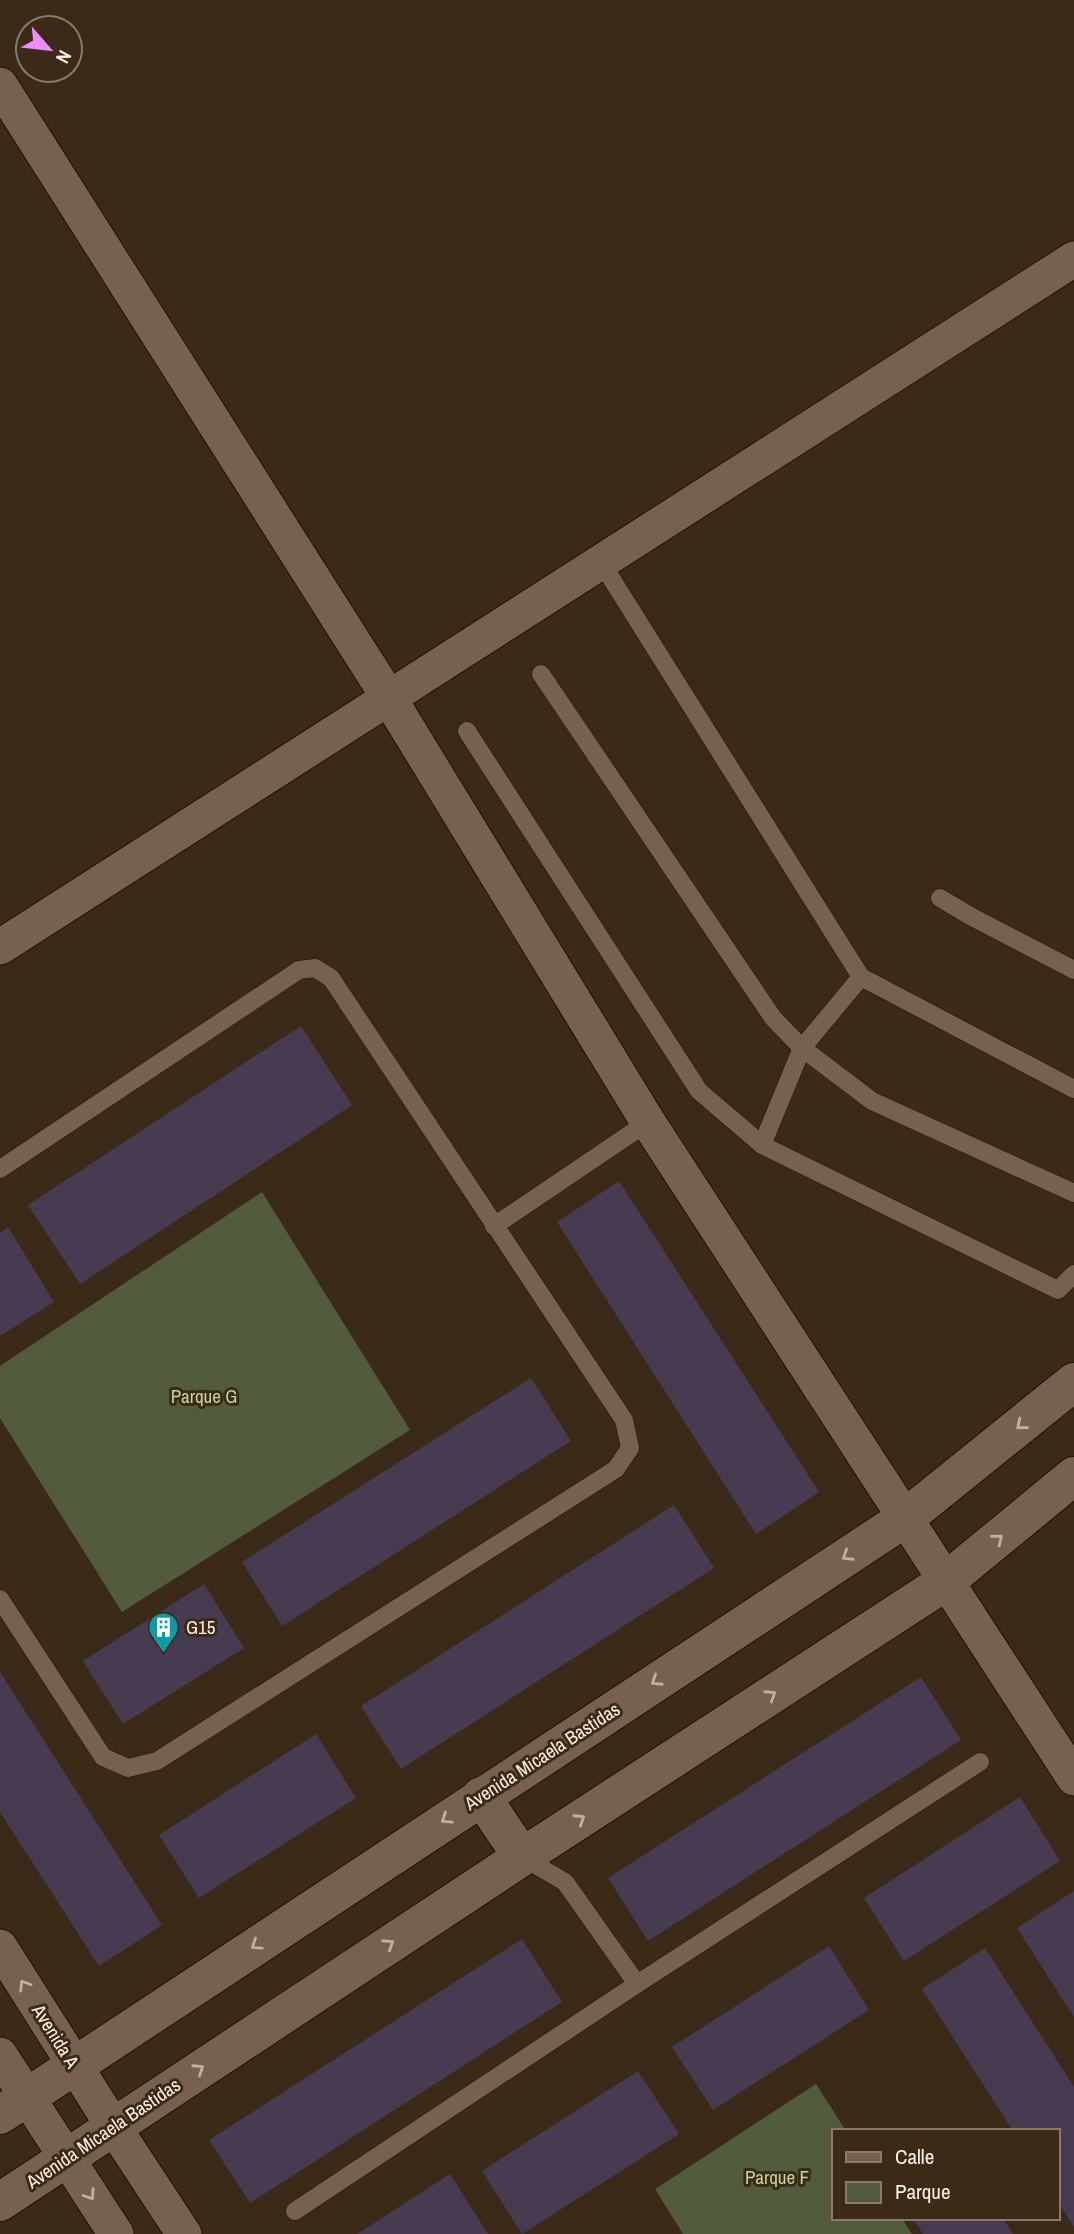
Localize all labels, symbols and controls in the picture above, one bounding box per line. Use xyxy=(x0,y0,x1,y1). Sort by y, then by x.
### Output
north arrow xyxy=(14,14,84,84)
text: N xyxy=(50,46,78,68)
park label: Parque G xyxy=(171,1383,237,1409)
one-way arrow xyxy=(1016,1416,1028,1429)
one-way arrow xyxy=(991,1534,1003,1547)
one-way arrow xyxy=(841,1548,854,1561)
building icon: G15 xyxy=(146,1610,180,1654)
place label: G15 xyxy=(186,1614,216,1640)
one-way arrow xyxy=(651,1672,664,1685)
one-way arrow xyxy=(763,1691,776,1704)
street label: Avenida Micaela Bastidas xyxy=(458,1696,625,1817)
one-way arrow xyxy=(441,1811,454,1823)
one-way arrow xyxy=(572,1814,585,1827)
one-way arrow xyxy=(251,1936,264,1949)
one-way arrow xyxy=(382,1939,395,1952)
one-way arrow xyxy=(20,1980,33,1993)
street label: Avenida A xyxy=(26,1998,86,2073)
one-way arrow xyxy=(192,2064,205,2077)
street label: Avenida Micaela Bastidas xyxy=(20,2072,185,2195)
legend xyxy=(832,2129,1060,2220)
text: Calle xyxy=(895,2142,934,2171)
park label: Parque F xyxy=(745,2164,809,2190)
text: Parque xyxy=(895,2177,951,2206)
one-way arrow xyxy=(82,2188,95,2201)

